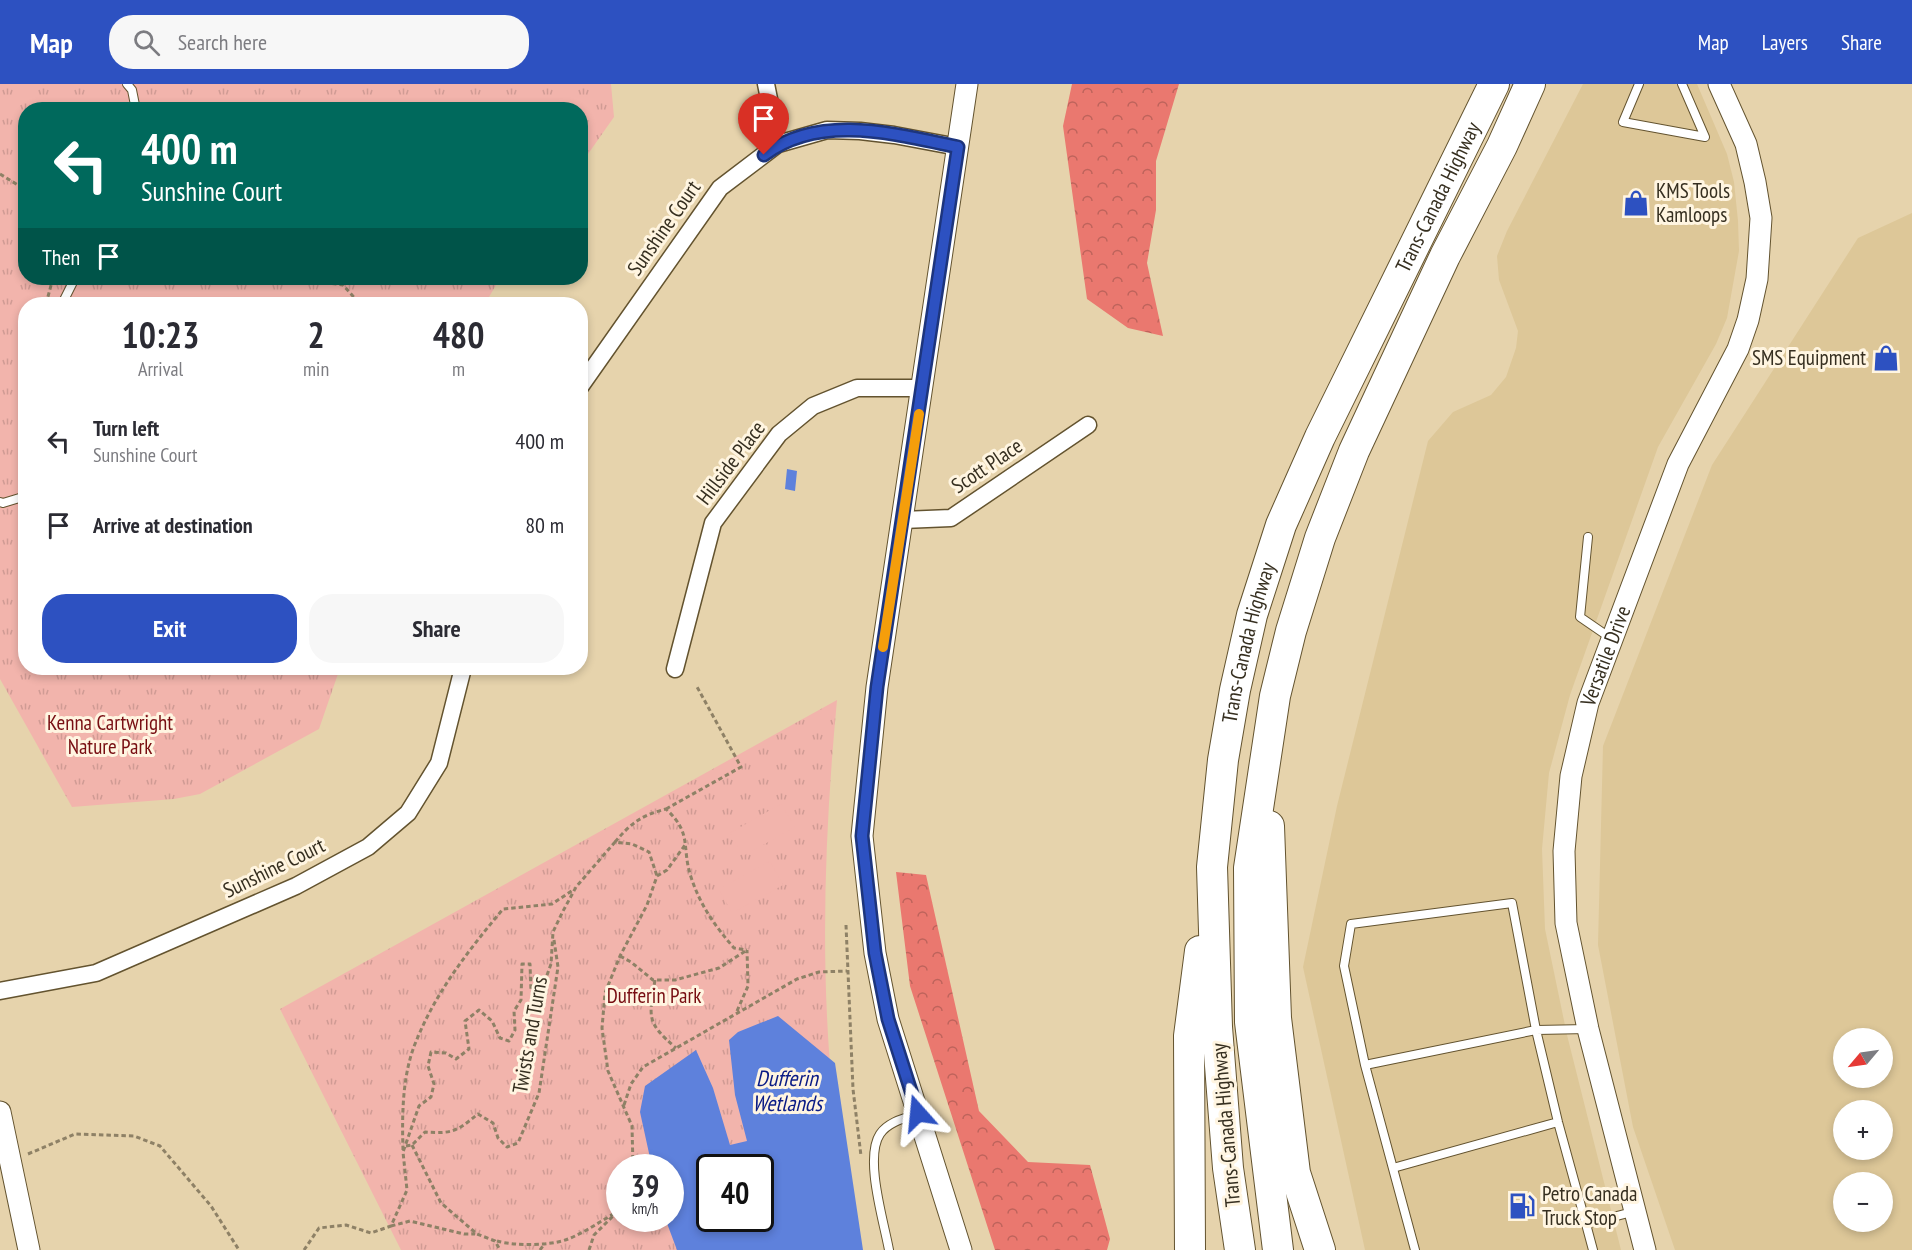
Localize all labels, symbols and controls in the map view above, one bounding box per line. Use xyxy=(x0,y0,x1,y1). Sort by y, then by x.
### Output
search box xyxy=(109,15,529,69)
text: Map xyxy=(30,24,73,61)
icon: search xyxy=(130,26,163,59)
text: Search here xyxy=(178,28,267,56)
text: Map xyxy=(1698,29,1729,56)
text: Layers xyxy=(1762,29,1808,56)
text: Share xyxy=(1841,29,1882,56)
pin xyxy=(738,93,789,155)
icon: arrive xyxy=(747,102,780,135)
street label: Trans-Canada Highway xyxy=(1389,117,1486,277)
text: 400 m xyxy=(141,121,238,176)
icon: left xyxy=(42,126,120,204)
text: Sunshine Court xyxy=(141,174,282,208)
street label: Sunshine Court xyxy=(621,175,706,280)
place label: KMS Tools Kamloops xyxy=(1656,177,1730,228)
shop icon: KMS Tools Kamloops xyxy=(1621,188,1651,218)
icon: arrive xyxy=(92,240,125,273)
text: Then xyxy=(42,243,80,271)
text: 10:23 xyxy=(122,311,199,358)
text: 2 xyxy=(307,311,325,358)
text: 480 xyxy=(433,311,484,358)
shop icon: SMS Equipment xyxy=(1871,343,1901,373)
place label: SMS Equipment xyxy=(1752,344,1866,371)
text: Arrival xyxy=(138,356,183,382)
text: min xyxy=(303,356,329,382)
text: m xyxy=(452,356,465,382)
text: Turn left xyxy=(93,414,159,442)
street label: Hillside Place xyxy=(690,415,771,510)
icon: left xyxy=(42,425,75,458)
text: 400 m xyxy=(515,427,564,455)
street label: Scott Place xyxy=(946,432,1027,499)
text: Sunshine Court xyxy=(93,442,198,468)
icon: arrive xyxy=(42,509,75,542)
text: Arrive at destination xyxy=(93,511,253,539)
text: 80 m xyxy=(525,511,564,539)
street label: Trans-Canada Highway xyxy=(1216,559,1281,725)
button: Exit xyxy=(42,594,297,663)
button: Share xyxy=(309,594,564,663)
street label: Versatile Drive xyxy=(1574,602,1636,711)
park label: Kenna Cartwright Nature Park xyxy=(47,709,173,760)
street label: Sunshine Court xyxy=(219,831,329,904)
street label: Twists and Turns xyxy=(506,974,553,1095)
park label: Dufferin Park xyxy=(607,982,701,1009)
north arrow xyxy=(1833,1028,1893,1088)
map controls xyxy=(1833,1028,1893,1232)
street label: Trans-Canada Highway xyxy=(1205,1042,1246,1208)
water label: Dufferin Wetlands xyxy=(752,1064,824,1117)
position arrow xyxy=(886,1081,950,1145)
button: + xyxy=(1833,1100,1893,1160)
speed limit sign: 40 xyxy=(696,1154,774,1232)
text: 39 xyxy=(631,1166,659,1205)
button: − xyxy=(1833,1172,1893,1232)
place label: Petro Canada Truck Stop xyxy=(1542,1180,1637,1231)
fuel station icon: Petro Canada Truck Stop xyxy=(1507,1191,1537,1221)
text: km/h xyxy=(632,1199,658,1218)

